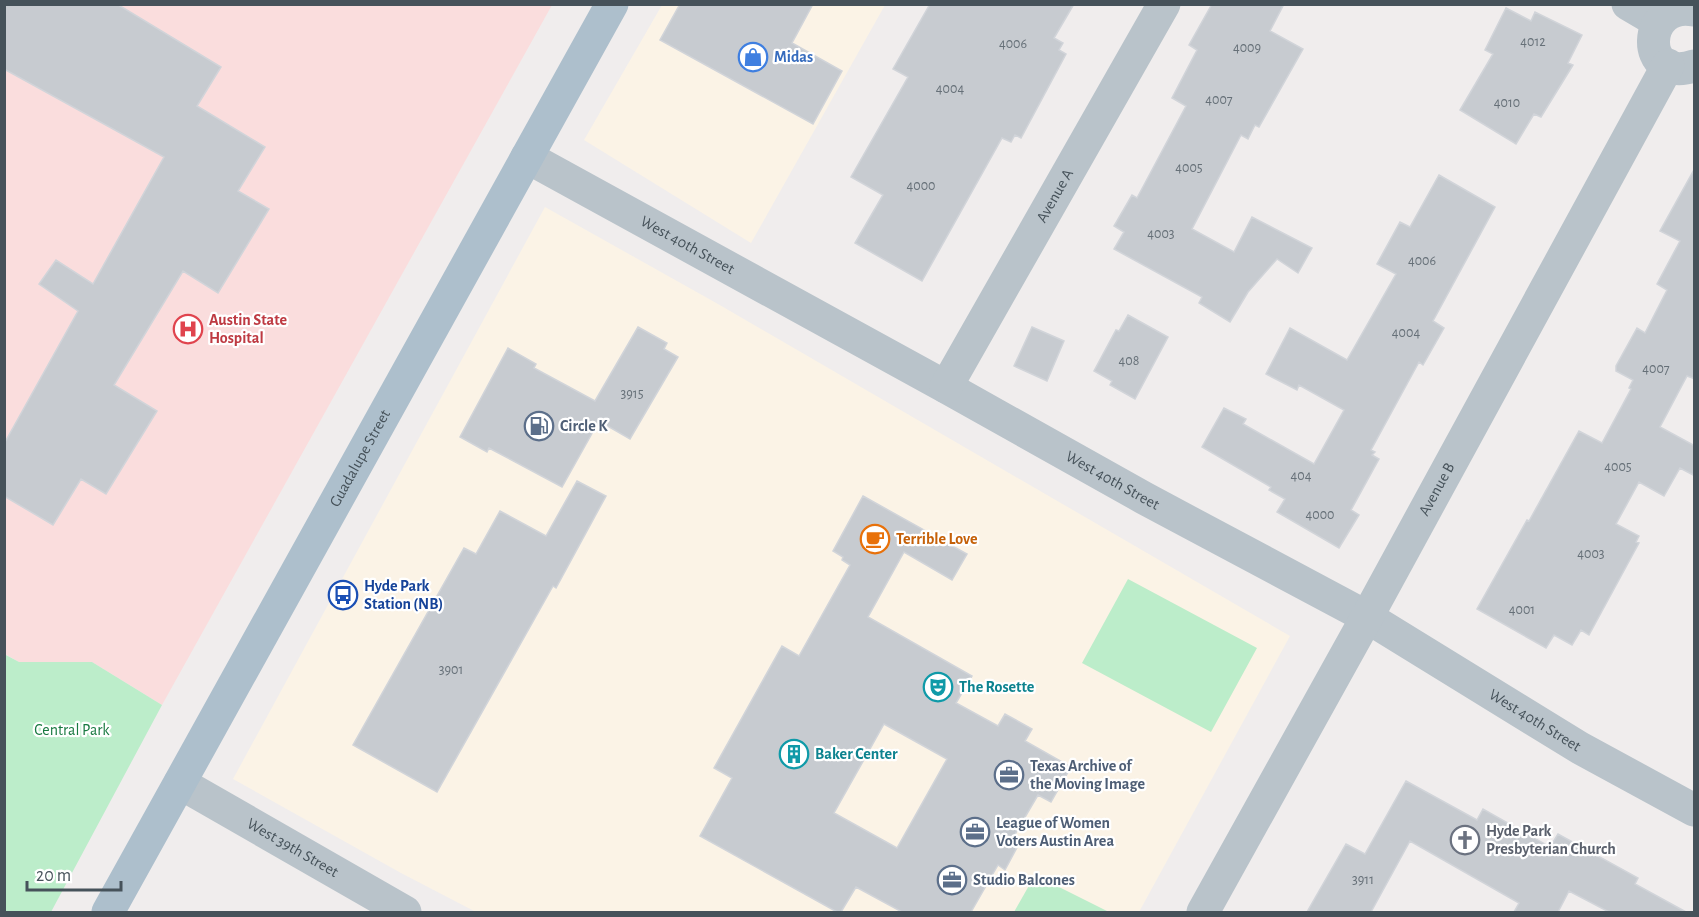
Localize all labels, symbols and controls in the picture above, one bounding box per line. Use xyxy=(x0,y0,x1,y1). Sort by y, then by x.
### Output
house number: 4012 xyxy=(1520,35,1546,49)
house number: 4006 xyxy=(999,37,1027,51)
shop icon: Midas xyxy=(737,41,769,73)
house number: 4009 xyxy=(1233,41,1261,55)
place label: Midas xyxy=(774,49,813,65)
house number: 4004 xyxy=(936,82,964,96)
house number: 4007 xyxy=(1205,93,1233,107)
house number: 4010 xyxy=(1494,96,1520,110)
house number: 4005 xyxy=(1175,161,1203,175)
street label: Avenue A xyxy=(1033,166,1076,225)
house number: 4000 xyxy=(907,179,935,193)
street label: West 40th Street xyxy=(638,213,737,277)
house number: 4003 xyxy=(1147,227,1175,241)
house number: 4006 xyxy=(1408,254,1436,268)
place label: Austin State Hospital xyxy=(209,312,288,346)
hospital icon: Austin State Hospital xyxy=(172,313,204,345)
house number: 4004 xyxy=(1392,326,1420,340)
house number: 408 xyxy=(1119,354,1139,368)
house number: 4007 xyxy=(1642,362,1670,376)
house number: 3915 xyxy=(620,387,644,401)
street label: Guadalupe Street xyxy=(327,407,393,510)
fuel station icon: Circle K xyxy=(523,410,555,442)
place label: Circle K xyxy=(560,418,608,434)
street label: West 40th Street xyxy=(1063,448,1162,513)
street label: Avenue B xyxy=(1416,460,1458,519)
house number: 4005 xyxy=(1604,460,1632,474)
house number: 404 xyxy=(1291,469,1312,483)
house number: 4000 xyxy=(1306,508,1334,522)
cafe icon: Terrible Love xyxy=(859,523,891,555)
place label: Terrible Love xyxy=(896,531,978,547)
house number: 4003 xyxy=(1577,547,1605,561)
place label: Hyde Park Station (NB) xyxy=(364,578,443,612)
bus stop icon: Hyde Park Station (NB) xyxy=(327,579,359,611)
house number: 4001 xyxy=(1509,603,1535,617)
house number: 3901 xyxy=(439,663,463,677)
theatre icon: The Rosette xyxy=(922,671,954,703)
place label: The Rosette xyxy=(959,679,1035,695)
street label: West 40th Street xyxy=(1486,686,1584,755)
park label: Central Park xyxy=(34,722,110,738)
building icon: Baker Center xyxy=(778,738,810,770)
place label: Baker Center xyxy=(815,746,898,762)
place label: Texas Archive of the Moving Image xyxy=(1030,758,1145,792)
office icon: Texas Archive of the Moving Image xyxy=(993,759,1025,791)
street label: West 39th Street xyxy=(244,815,341,880)
place label: League of Women Voters Austin Area xyxy=(996,815,1114,849)
office icon: League of Women Voters Austin Area xyxy=(959,816,991,848)
place label: Hyde Park Presbyterian Church xyxy=(1486,823,1616,858)
church icon: Hyde Park Presbyterian Church xyxy=(1449,824,1481,856)
scale bar xyxy=(27,854,122,892)
office icon: Studio Balcones xyxy=(936,864,968,896)
text: 20 m xyxy=(36,867,71,885)
place label: Studio Balcones xyxy=(973,872,1075,888)
house number: 3911 xyxy=(1352,873,1374,887)

